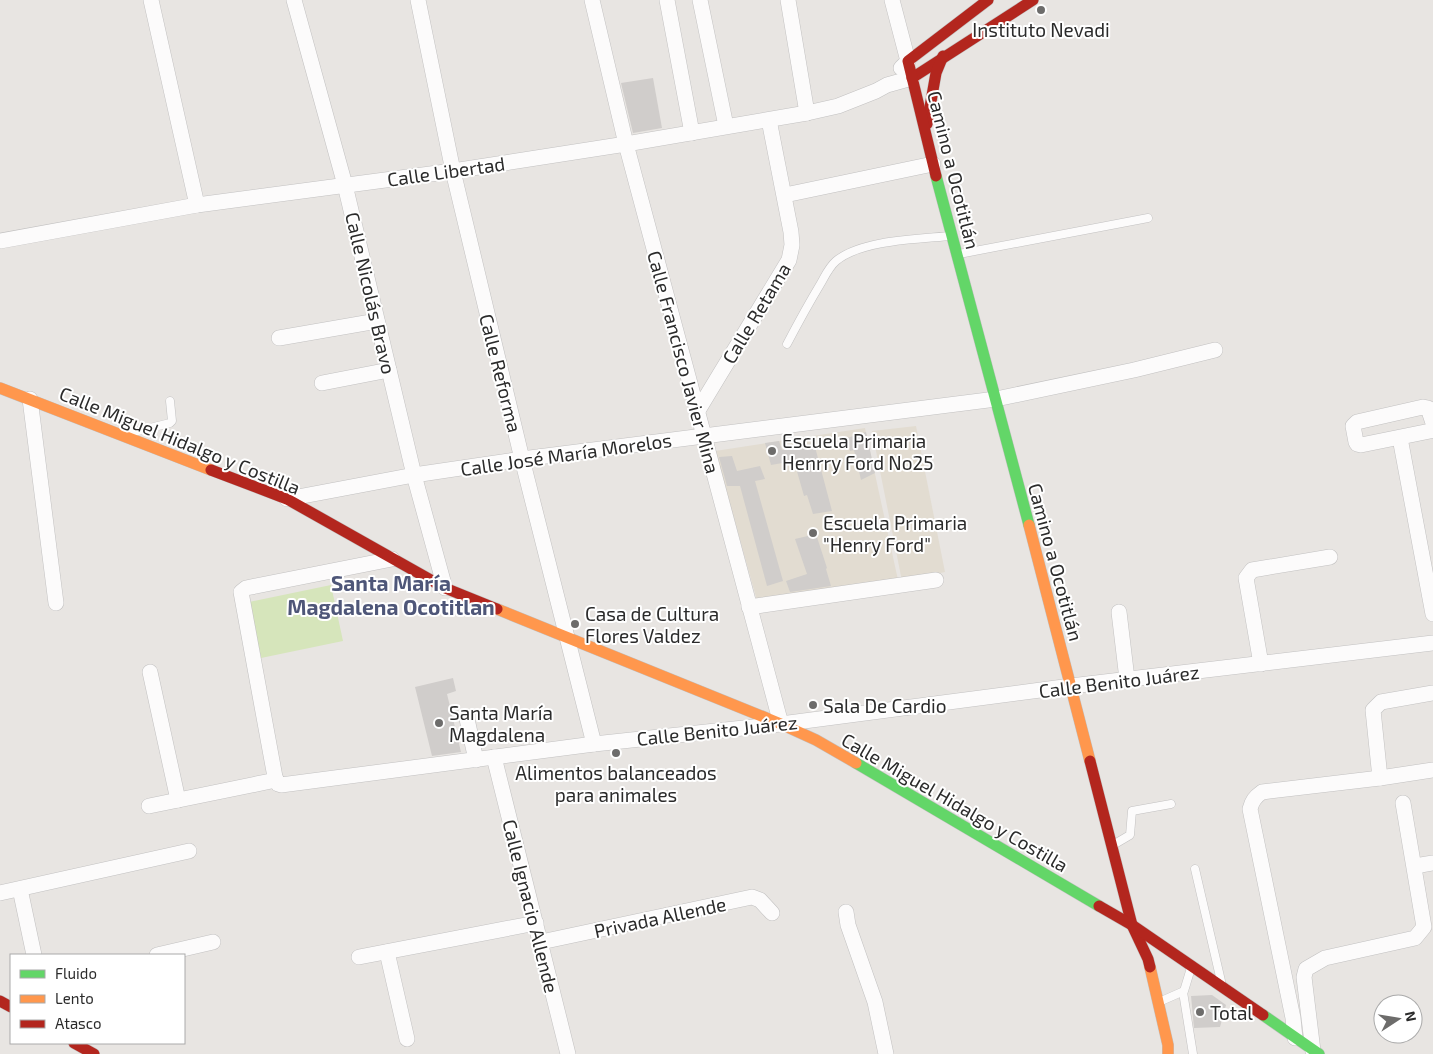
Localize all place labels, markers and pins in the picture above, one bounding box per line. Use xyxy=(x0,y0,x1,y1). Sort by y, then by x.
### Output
marker: Instituto Nevadi xyxy=(1035,4,1047,16)
place label: Instituto Nevadi xyxy=(972,18,1110,41)
place label: Escuela Primaria Henrry Ford No25 xyxy=(782,429,933,474)
marker: Escuela Primaria Henrry Ford No25 xyxy=(766,445,778,457)
place label: Escuela Primaria "Henry Ford" xyxy=(823,511,967,556)
marker: Escuela Primaria "Henry Ford" xyxy=(807,527,819,539)
place label: Casa de Cultura Flores Valdez xyxy=(585,602,719,647)
marker: Casa de Cultura Flores Valdez xyxy=(569,618,581,630)
place label: Sala De Cardio xyxy=(823,694,947,717)
marker: Sala De Cardio xyxy=(807,699,819,711)
place label: Santa María Magdalena xyxy=(449,701,553,746)
marker: Santa María Magdalena xyxy=(433,717,445,729)
marker: Alimentos balanceados para animales xyxy=(610,747,622,759)
place label: Alimentos balanceados para animales xyxy=(515,761,717,806)
place label: Total xyxy=(1210,1001,1253,1024)
marker: Total xyxy=(1194,1006,1206,1018)

